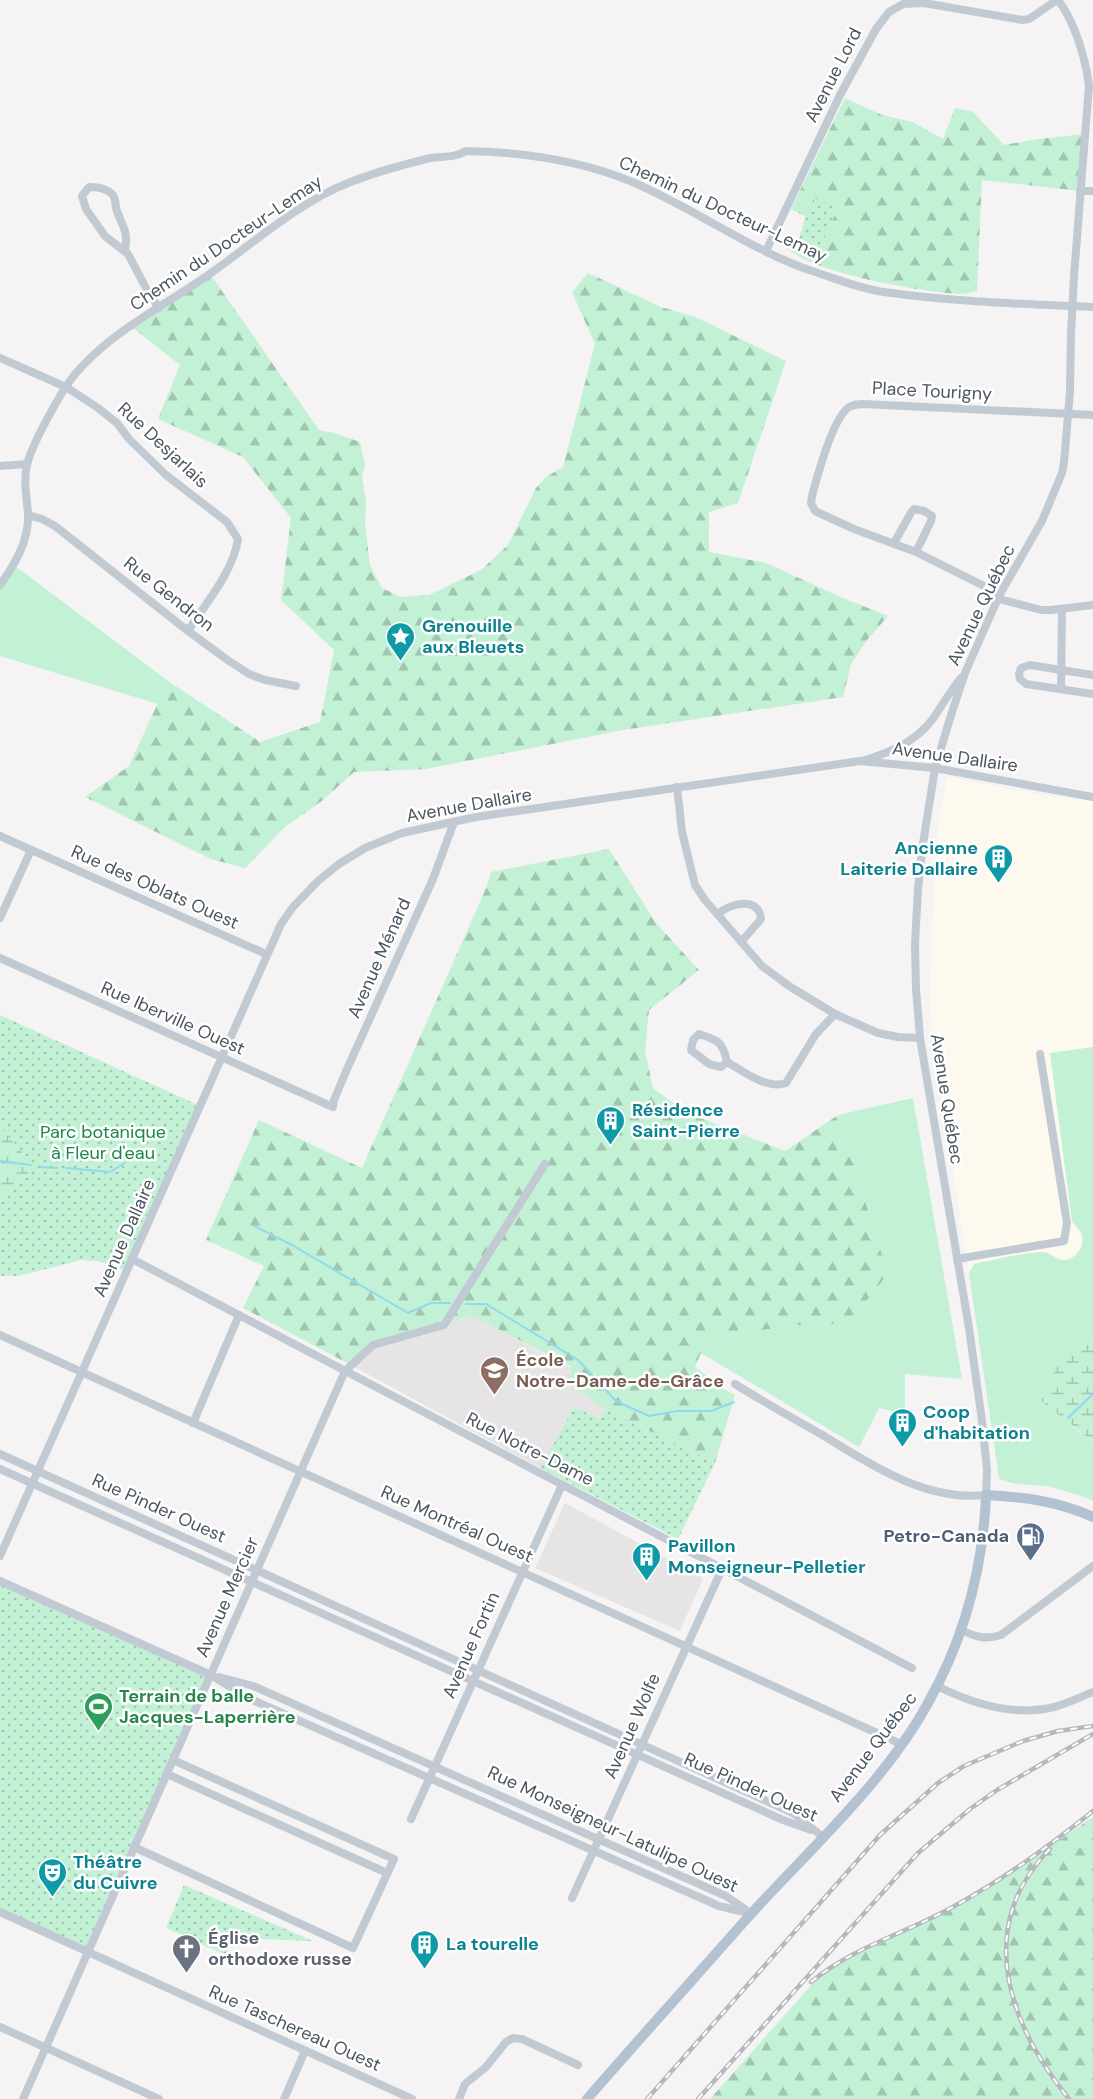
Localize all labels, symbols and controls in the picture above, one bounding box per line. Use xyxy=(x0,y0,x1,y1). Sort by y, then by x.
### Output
street label: Avenue Lord xyxy=(799,24,867,126)
street label: Chemin du Docteur-Lemay xyxy=(615,150,831,268)
street label: Chemin du Docteur-Lemay xyxy=(125,170,327,316)
street label: Place Tourigny xyxy=(871,376,993,406)
street label: Rue Desjarlais xyxy=(113,397,213,493)
street label: Avenue Québec xyxy=(941,540,1021,670)
street label: Rue Gendron xyxy=(119,551,219,637)
place label: Grenouille aux Bleuets xyxy=(422,614,524,659)
place icon: Grenouille aux Bleuets xyxy=(385,620,417,662)
street label: Avenue Dallaire xyxy=(891,736,1019,778)
street label: Avenue Dallaire xyxy=(404,782,534,828)
place label: Ancienne Laiterie Dallaire xyxy=(840,836,978,881)
street label: Rue des Oblats Ouest xyxy=(67,839,243,935)
building icon: Ancienne Laiterie Dallaire xyxy=(983,842,1015,884)
street label: Avenue Ménard xyxy=(342,894,416,1022)
street label: Rue Iberville Ouest xyxy=(97,975,249,1061)
street label: Avenue Québec xyxy=(925,1032,969,1166)
place label: Résidence Saint-Pierre xyxy=(632,1098,740,1143)
building icon: Résidence Saint-Pierre xyxy=(595,1104,627,1146)
park label: Parc botanique à Fleur d'eau xyxy=(40,1120,166,1165)
street label: Avenue Dallaire xyxy=(87,1175,161,1301)
place label: École Notre-Dame-de-Grâce xyxy=(516,1348,724,1393)
school or university icon: École Notre-Dame-de-Grâce xyxy=(479,1354,511,1396)
place label: Coop d'habitation xyxy=(923,1400,1030,1445)
street label: Rue Notre-Dame xyxy=(462,1406,598,1492)
building icon: Coop d'habitation xyxy=(886,1406,918,1448)
street label: Rue Pinder Ouest xyxy=(88,1468,230,1548)
street label: Rue Montréal Ouest xyxy=(377,1480,537,1568)
fuel station icon: Petro-Canada xyxy=(1014,1520,1046,1562)
place label: Petro-Canada xyxy=(884,1524,1009,1548)
street label: Avenue Mercier xyxy=(190,1533,264,1661)
place label: Pavillon Monseigneur-Pelletier xyxy=(668,1534,866,1579)
building icon: Pavillon Monseigneur-Pelletier xyxy=(631,1540,663,1582)
street label: Avenue Fortin xyxy=(437,1588,505,1702)
street label: Avenue Wolfe xyxy=(598,1669,666,1783)
place label: Terrain de balle Jacques-Laperrière xyxy=(119,1684,296,1729)
street label: Avenue Québec xyxy=(824,1687,922,1807)
sports icon: Terrain de balle Jacques-Laperrière xyxy=(82,1690,114,1732)
street label: Rue Pinder Ouest xyxy=(680,1747,822,1827)
street label: Rue Monseigneur-Latulipe Ouest xyxy=(484,1760,742,1898)
place label: Théâtre du Cuivre xyxy=(73,1850,158,1895)
theatre icon: Théâtre du Cuivre xyxy=(36,1856,68,1898)
place label: Église orthodoxe russe xyxy=(208,1926,352,1971)
building icon: La tourelle xyxy=(409,1928,441,1970)
church icon: Église orthodoxe russe xyxy=(171,1932,203,1974)
place label: La tourelle xyxy=(446,1932,539,1956)
street label: Rue Taschereau Ouest xyxy=(205,1979,385,2077)

